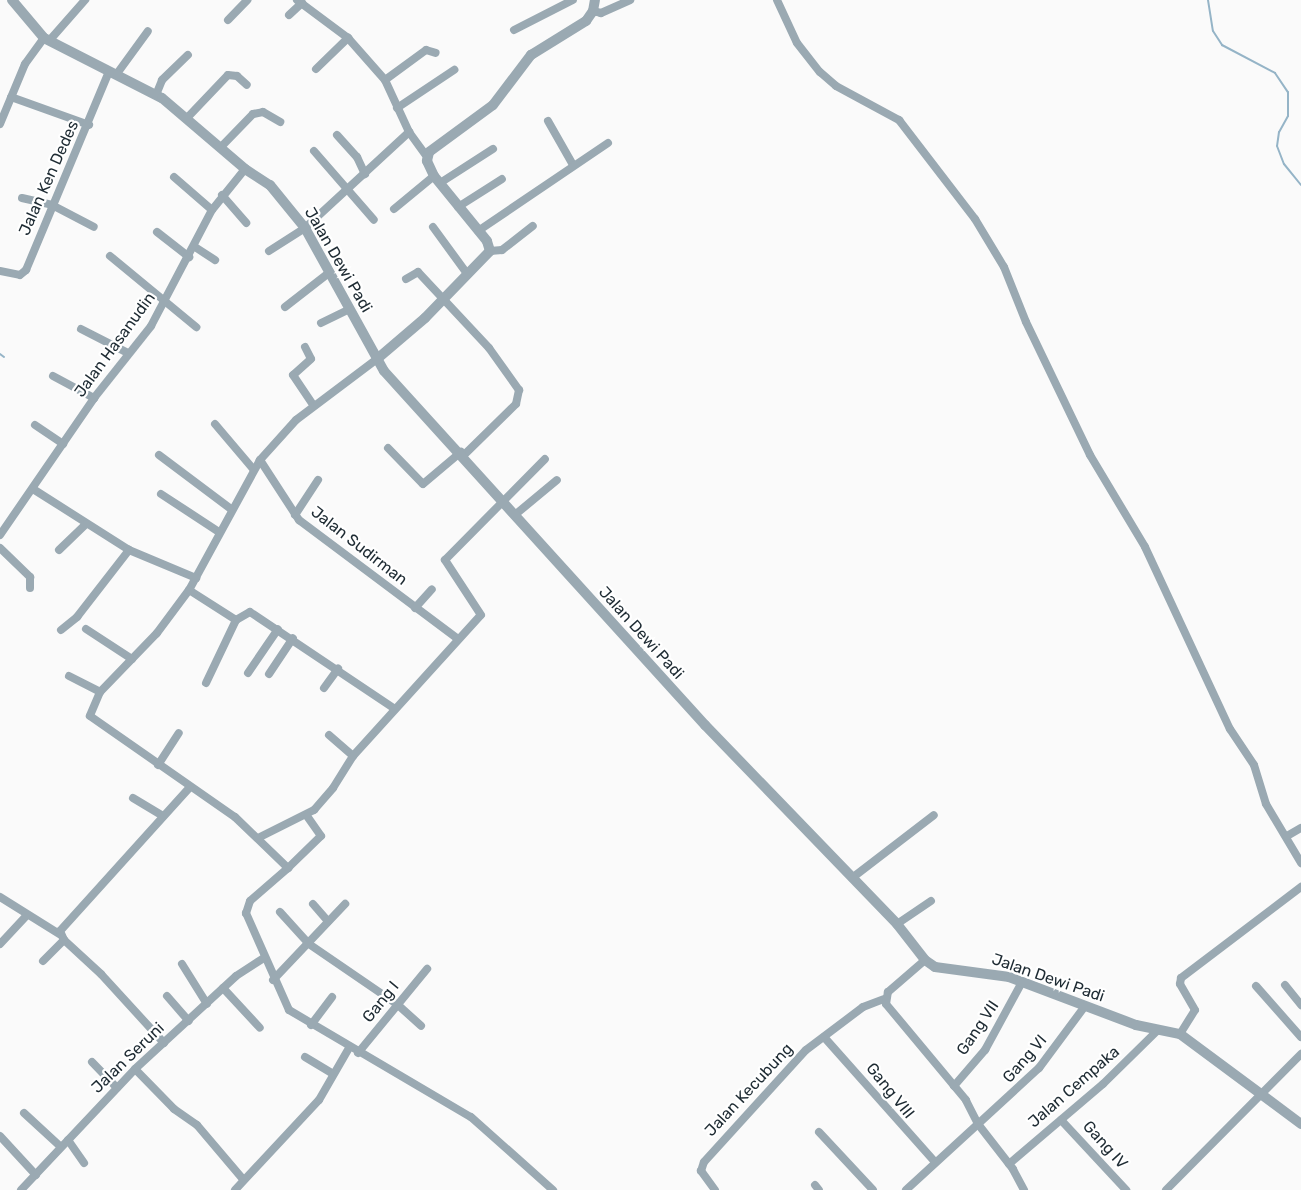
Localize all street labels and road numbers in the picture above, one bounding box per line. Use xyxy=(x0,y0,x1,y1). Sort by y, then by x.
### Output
street label: Jalan Ken Dedes xyxy=(15,118,83,238)
street label: Jalan Dewi Padi xyxy=(300,204,376,316)
street label: Jalan Hasanudin xyxy=(71,289,159,401)
street label: Jalan Sudirman xyxy=(307,502,411,590)
street label: Jalan Dewi Padi xyxy=(594,583,688,683)
street label: Jalan Dewi Padi xyxy=(989,950,1107,1006)
street label: Gang I xyxy=(359,978,403,1026)
street label: Gang VII xyxy=(953,997,1003,1059)
street label: Jalan Seruni xyxy=(88,1019,168,1097)
street label: Gang VI xyxy=(999,1031,1051,1087)
street label: Jalan Kecubung xyxy=(701,1039,797,1141)
street label: Jalan Cempaka xyxy=(1025,1042,1123,1132)
street label: Gang VIII xyxy=(862,1059,918,1123)
street label: Gang IV xyxy=(1079,1117,1131,1173)

